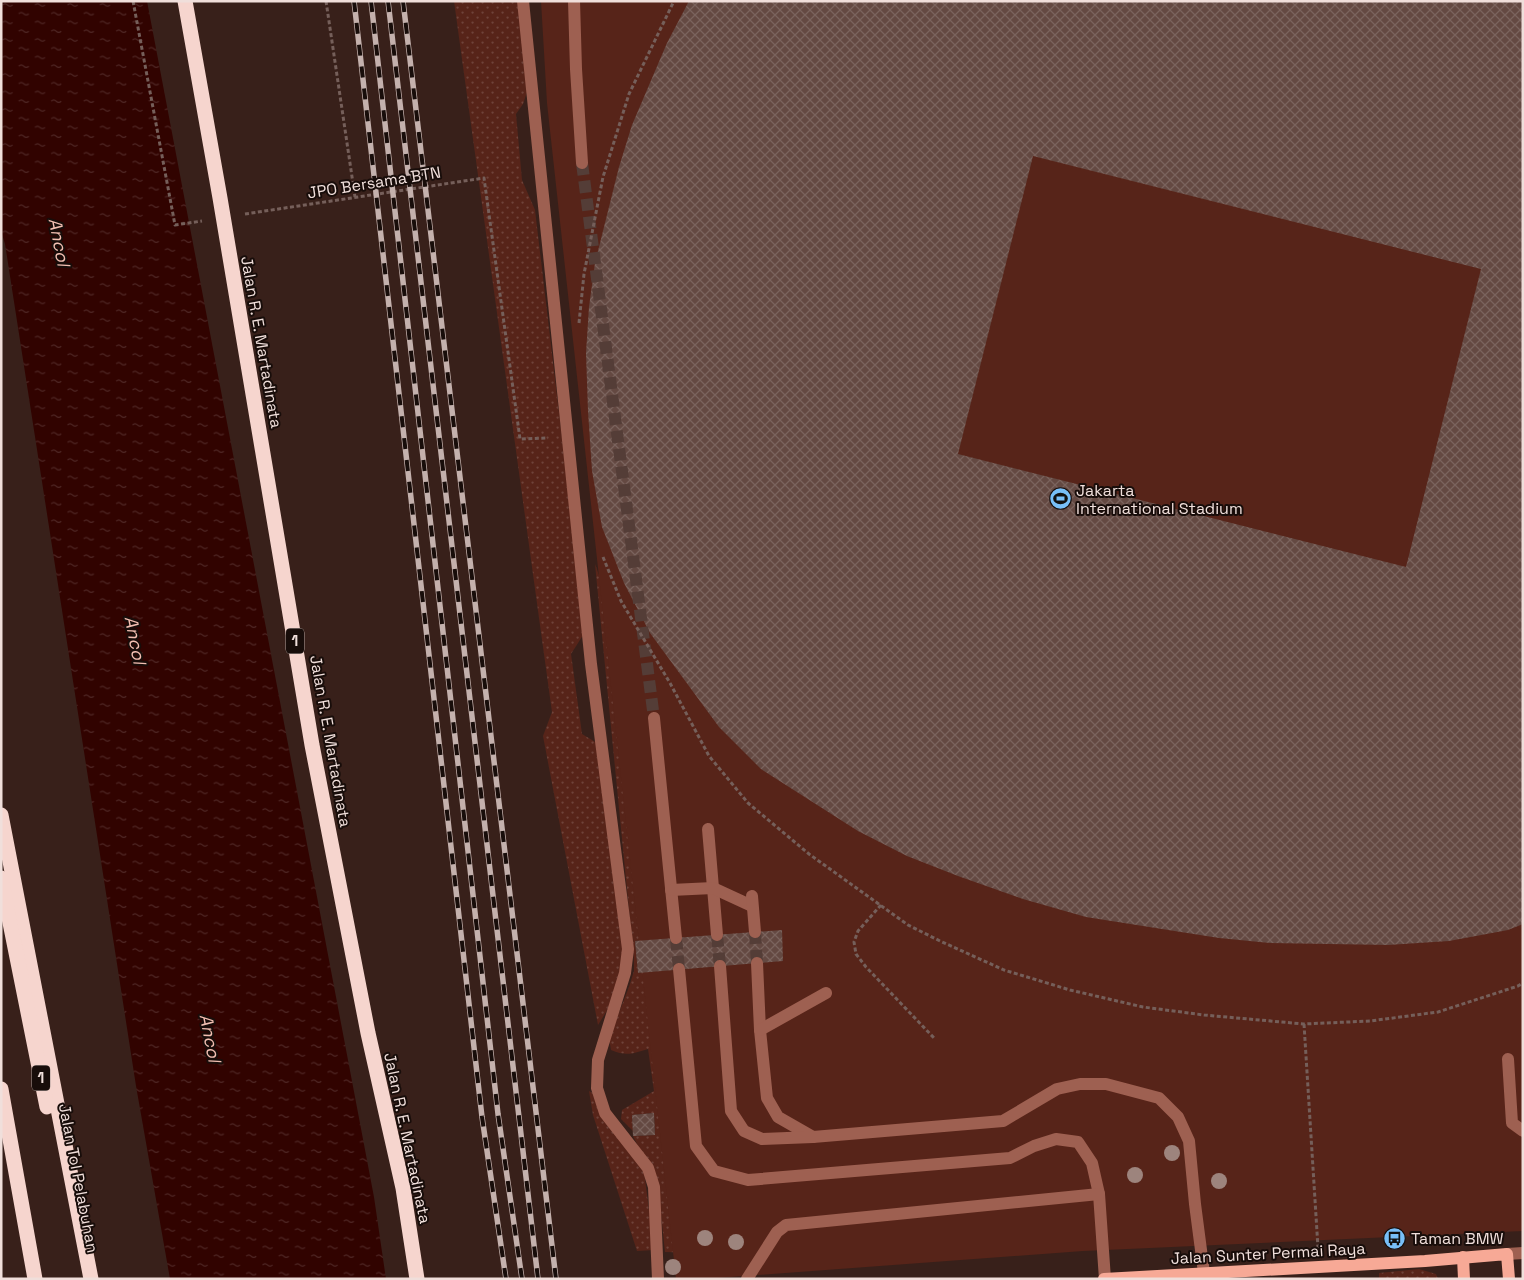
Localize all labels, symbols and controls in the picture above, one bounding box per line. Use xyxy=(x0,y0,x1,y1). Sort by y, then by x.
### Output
street label: JPO Bersama BTN xyxy=(306,162,442,203)
water label: Ancol xyxy=(44,216,76,271)
street label: Jalan R. E. Martadinata xyxy=(236,254,287,430)
place label: Jakarta International Stadium xyxy=(1076,480,1243,519)
sports icon: Jakarta International Stadium xyxy=(1048,487,1072,511)
water label: Ancol xyxy=(120,614,152,669)
road number: 1 xyxy=(286,628,304,654)
street label: Jalan R. E. Martadinata xyxy=(305,653,356,829)
water label: Ancol xyxy=(195,1012,227,1067)
street label: Jalan R. E. Martadinata xyxy=(379,1051,436,1226)
road number: 1 xyxy=(32,1066,50,1090)
street label: Jalan Tol Pelabuhan xyxy=(54,1102,103,1254)
bus stop icon: Taman BMW xyxy=(1383,1226,1407,1250)
place label: Taman BMW xyxy=(1411,1228,1504,1249)
street label: Jalan Sunter Permai Raya xyxy=(1170,1238,1366,1269)

